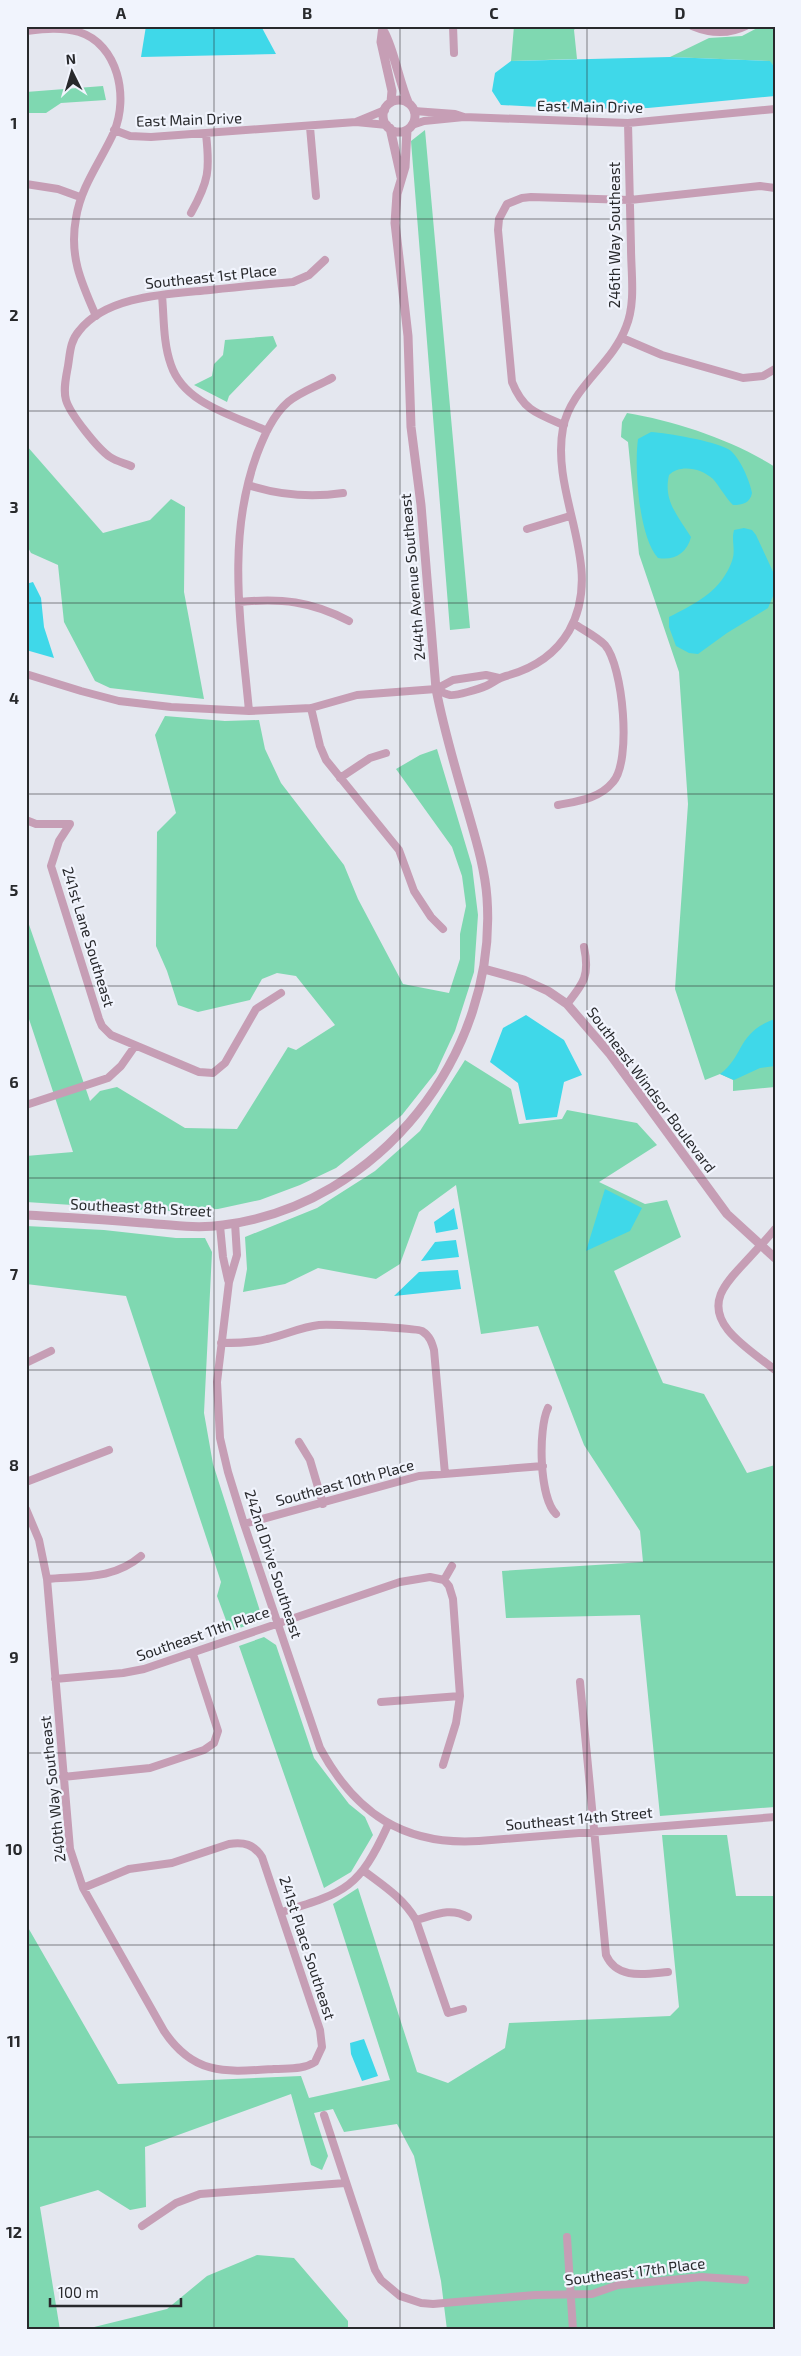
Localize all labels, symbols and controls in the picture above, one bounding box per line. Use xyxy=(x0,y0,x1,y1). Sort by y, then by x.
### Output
text: A xyxy=(116,3,127,22)
text: B xyxy=(302,3,312,22)
text: C xyxy=(489,3,499,22)
text: D xyxy=(675,3,686,22)
north arrow xyxy=(48,48,98,98)
text: N xyxy=(65,50,77,67)
street label: East Main Drive xyxy=(537,96,643,116)
street label: East Main Drive xyxy=(136,108,242,130)
text: 1 xyxy=(11,113,17,132)
street label: 246th Way Southeast xyxy=(605,161,623,308)
street label: Southeast 1st Place xyxy=(144,260,278,292)
text: 2 xyxy=(9,305,19,324)
street label: 244th Avenue Southeast xyxy=(396,493,428,661)
text: 3 xyxy=(9,497,19,516)
text: 4 xyxy=(9,688,19,707)
street label: 241st Lane Southeast xyxy=(59,864,119,1009)
text: 5 xyxy=(10,880,19,899)
street label: Southeast Windsor Boulevard xyxy=(584,1003,720,1176)
text: 6 xyxy=(9,1072,19,1091)
street label: Southeast 8th Street xyxy=(70,1194,212,1220)
text: 7 xyxy=(10,1264,19,1283)
text: 8 xyxy=(9,1455,19,1474)
street label: Southeast 10th Place xyxy=(274,1455,416,1509)
street label: 242nd Drive Southeast xyxy=(241,1487,307,1641)
street label: Southeast 11th Place xyxy=(134,1602,272,1664)
text: 9 xyxy=(9,1647,19,1666)
street label: 240th Way Southeast xyxy=(35,1715,69,1863)
street label: Southeast 14th Street xyxy=(505,1803,653,1833)
text: 10 xyxy=(5,1839,23,1858)
street label: 241st Place Southeast xyxy=(276,1874,340,2022)
text: 11 xyxy=(7,2031,21,2050)
text: 12 xyxy=(6,2222,22,2241)
street label: Southeast 17th Place xyxy=(564,2253,706,2289)
scale bar xyxy=(50,2276,181,2308)
text: 100 m xyxy=(58,2283,99,2301)

